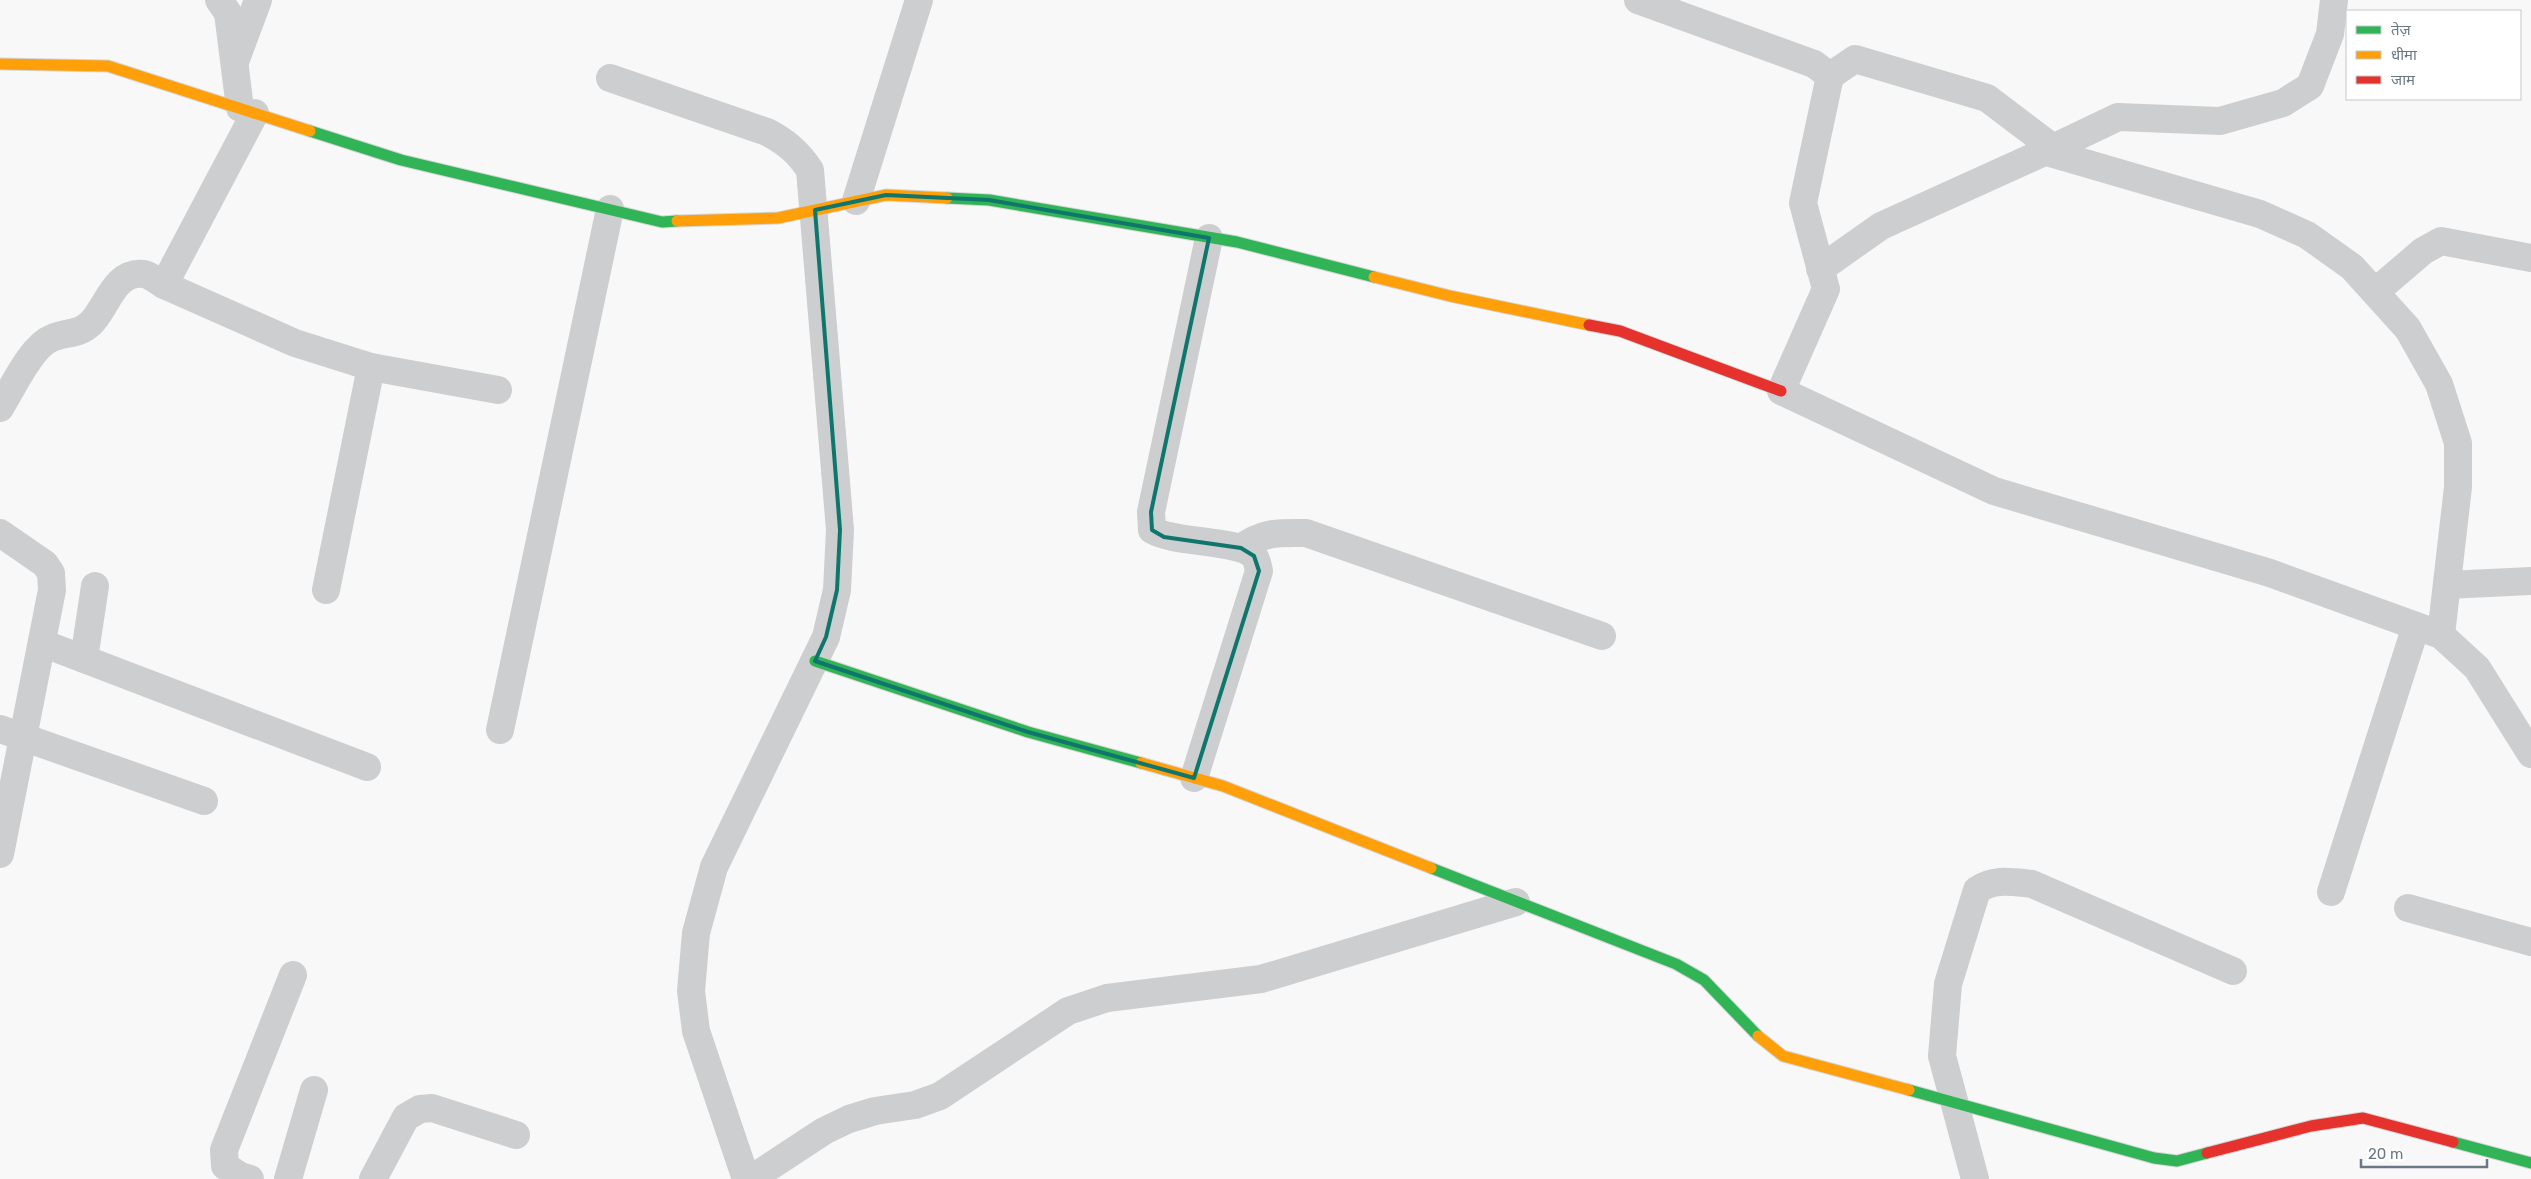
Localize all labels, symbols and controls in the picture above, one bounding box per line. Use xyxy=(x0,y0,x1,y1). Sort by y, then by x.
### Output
legend xyxy=(2346,10,2521,100)
text: तेज़ xyxy=(2391,21,2412,39)
text: धीमा xyxy=(2391,46,2418,64)
text: जाम xyxy=(2391,71,2416,89)
scale bar xyxy=(2361,1136,2487,1168)
text: 20 m xyxy=(2368,1145,2403,1163)

